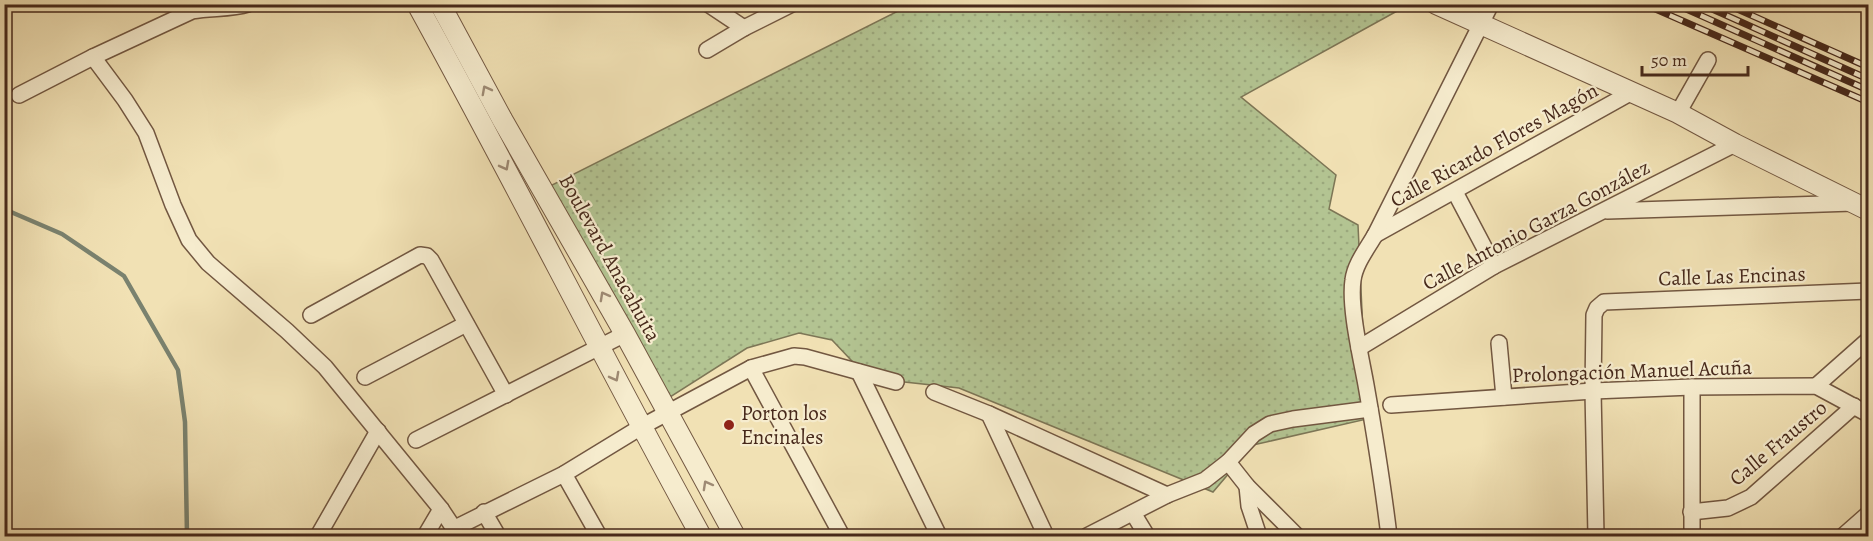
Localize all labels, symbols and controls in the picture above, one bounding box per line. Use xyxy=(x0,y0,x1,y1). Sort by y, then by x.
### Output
scale bar xyxy=(1642,39,1748,77)
text: 50 m xyxy=(1651,48,1687,72)
street label: Calle Ricardo Flores Magón xyxy=(1385,76,1603,214)
one-way arrow xyxy=(482,85,493,96)
street label: Calle Antonio Garza González xyxy=(1417,153,1655,297)
one-way arrow xyxy=(498,160,509,171)
street label: Boulevard Anacahuita xyxy=(552,169,668,347)
street label: Calle Las Encinas xyxy=(1658,259,1806,293)
one-way arrow xyxy=(599,291,611,302)
street label: Prolongación Manuel Acuña xyxy=(1511,353,1753,389)
one-way arrow xyxy=(608,370,619,381)
street label: Calle Fraustro xyxy=(1723,394,1833,492)
place label: Porton los Encinales xyxy=(741,399,827,451)
marker: Porton los Encinales xyxy=(722,418,736,432)
one-way arrow xyxy=(703,481,714,491)

